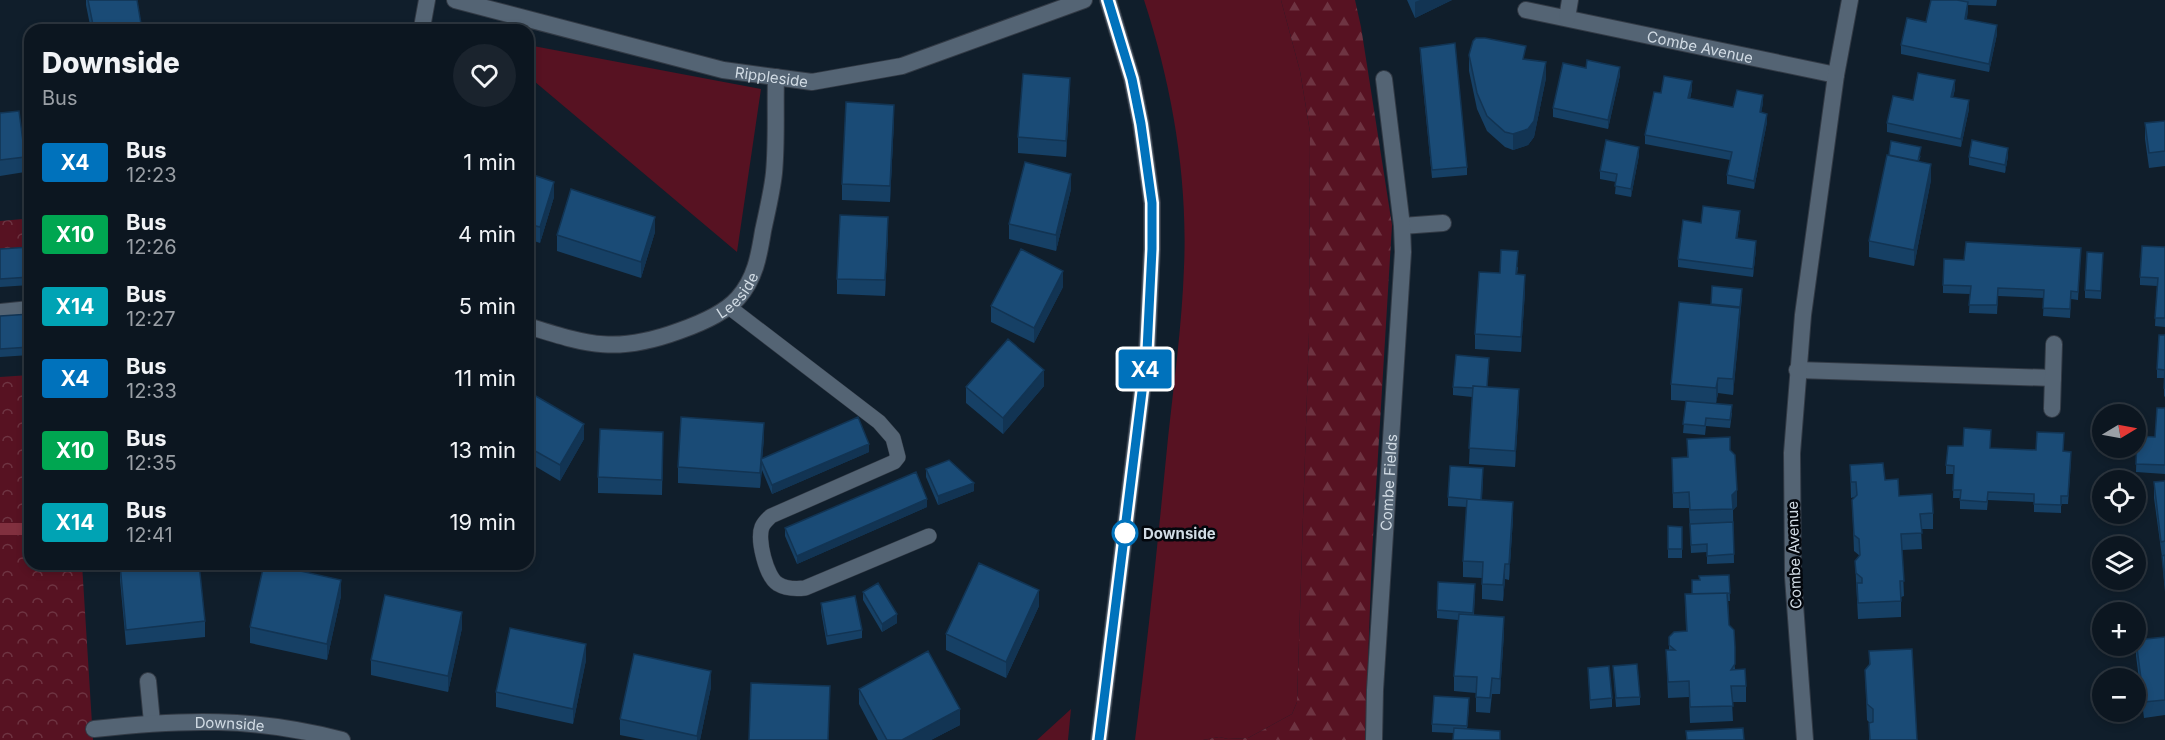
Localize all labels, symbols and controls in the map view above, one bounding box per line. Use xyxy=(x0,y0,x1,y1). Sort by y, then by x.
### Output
street label: Combe Avenue xyxy=(1645,26,1755,67)
button: heart xyxy=(453,44,516,107)
text: Downside xyxy=(42,46,180,80)
street label: Rippleside xyxy=(734,62,809,91)
text: Bus xyxy=(42,86,77,110)
text: Bus xyxy=(126,137,167,163)
text: 1 min xyxy=(463,149,516,175)
text: X4 xyxy=(61,150,89,175)
text: 12:23 xyxy=(126,163,177,187)
text: Bus xyxy=(126,209,167,235)
text: 4 min xyxy=(458,221,516,247)
text: X10 xyxy=(56,222,94,247)
text: 12:26 xyxy=(126,235,177,259)
street label: Leeside xyxy=(713,269,762,322)
text: Bus xyxy=(126,281,167,307)
text: 5 min xyxy=(459,293,516,319)
text: X14 xyxy=(56,294,94,319)
text: 12:27 xyxy=(126,307,176,331)
line badge: X4 xyxy=(1118,350,1172,388)
text: Bus xyxy=(126,353,167,379)
text: X4 xyxy=(1131,357,1159,382)
text: 11 min xyxy=(454,365,516,391)
text: X4 xyxy=(61,366,89,391)
text: 12:33 xyxy=(126,379,177,403)
north arrow xyxy=(2092,404,2146,458)
map controls xyxy=(2092,404,2146,722)
text: Bus xyxy=(126,425,167,451)
street label: Combe Fields xyxy=(1376,433,1401,532)
text: 13 min xyxy=(450,437,516,463)
text: X10 xyxy=(56,438,94,463)
text: 12:35 xyxy=(126,451,177,475)
button: locate xyxy=(2092,470,2146,524)
text: Bus xyxy=(126,497,167,523)
street label: Combe Avenue xyxy=(1783,501,1805,609)
text: 19 min xyxy=(450,509,516,535)
text: X14 xyxy=(56,510,94,535)
marker: Downside xyxy=(1112,520,1138,546)
text: 12:41 xyxy=(126,523,173,547)
place label: Downside xyxy=(1143,524,1216,543)
button: layers xyxy=(2092,536,2146,590)
button: + xyxy=(2092,602,2146,656)
button: − xyxy=(2092,668,2146,722)
street label: Downside xyxy=(195,712,266,735)

